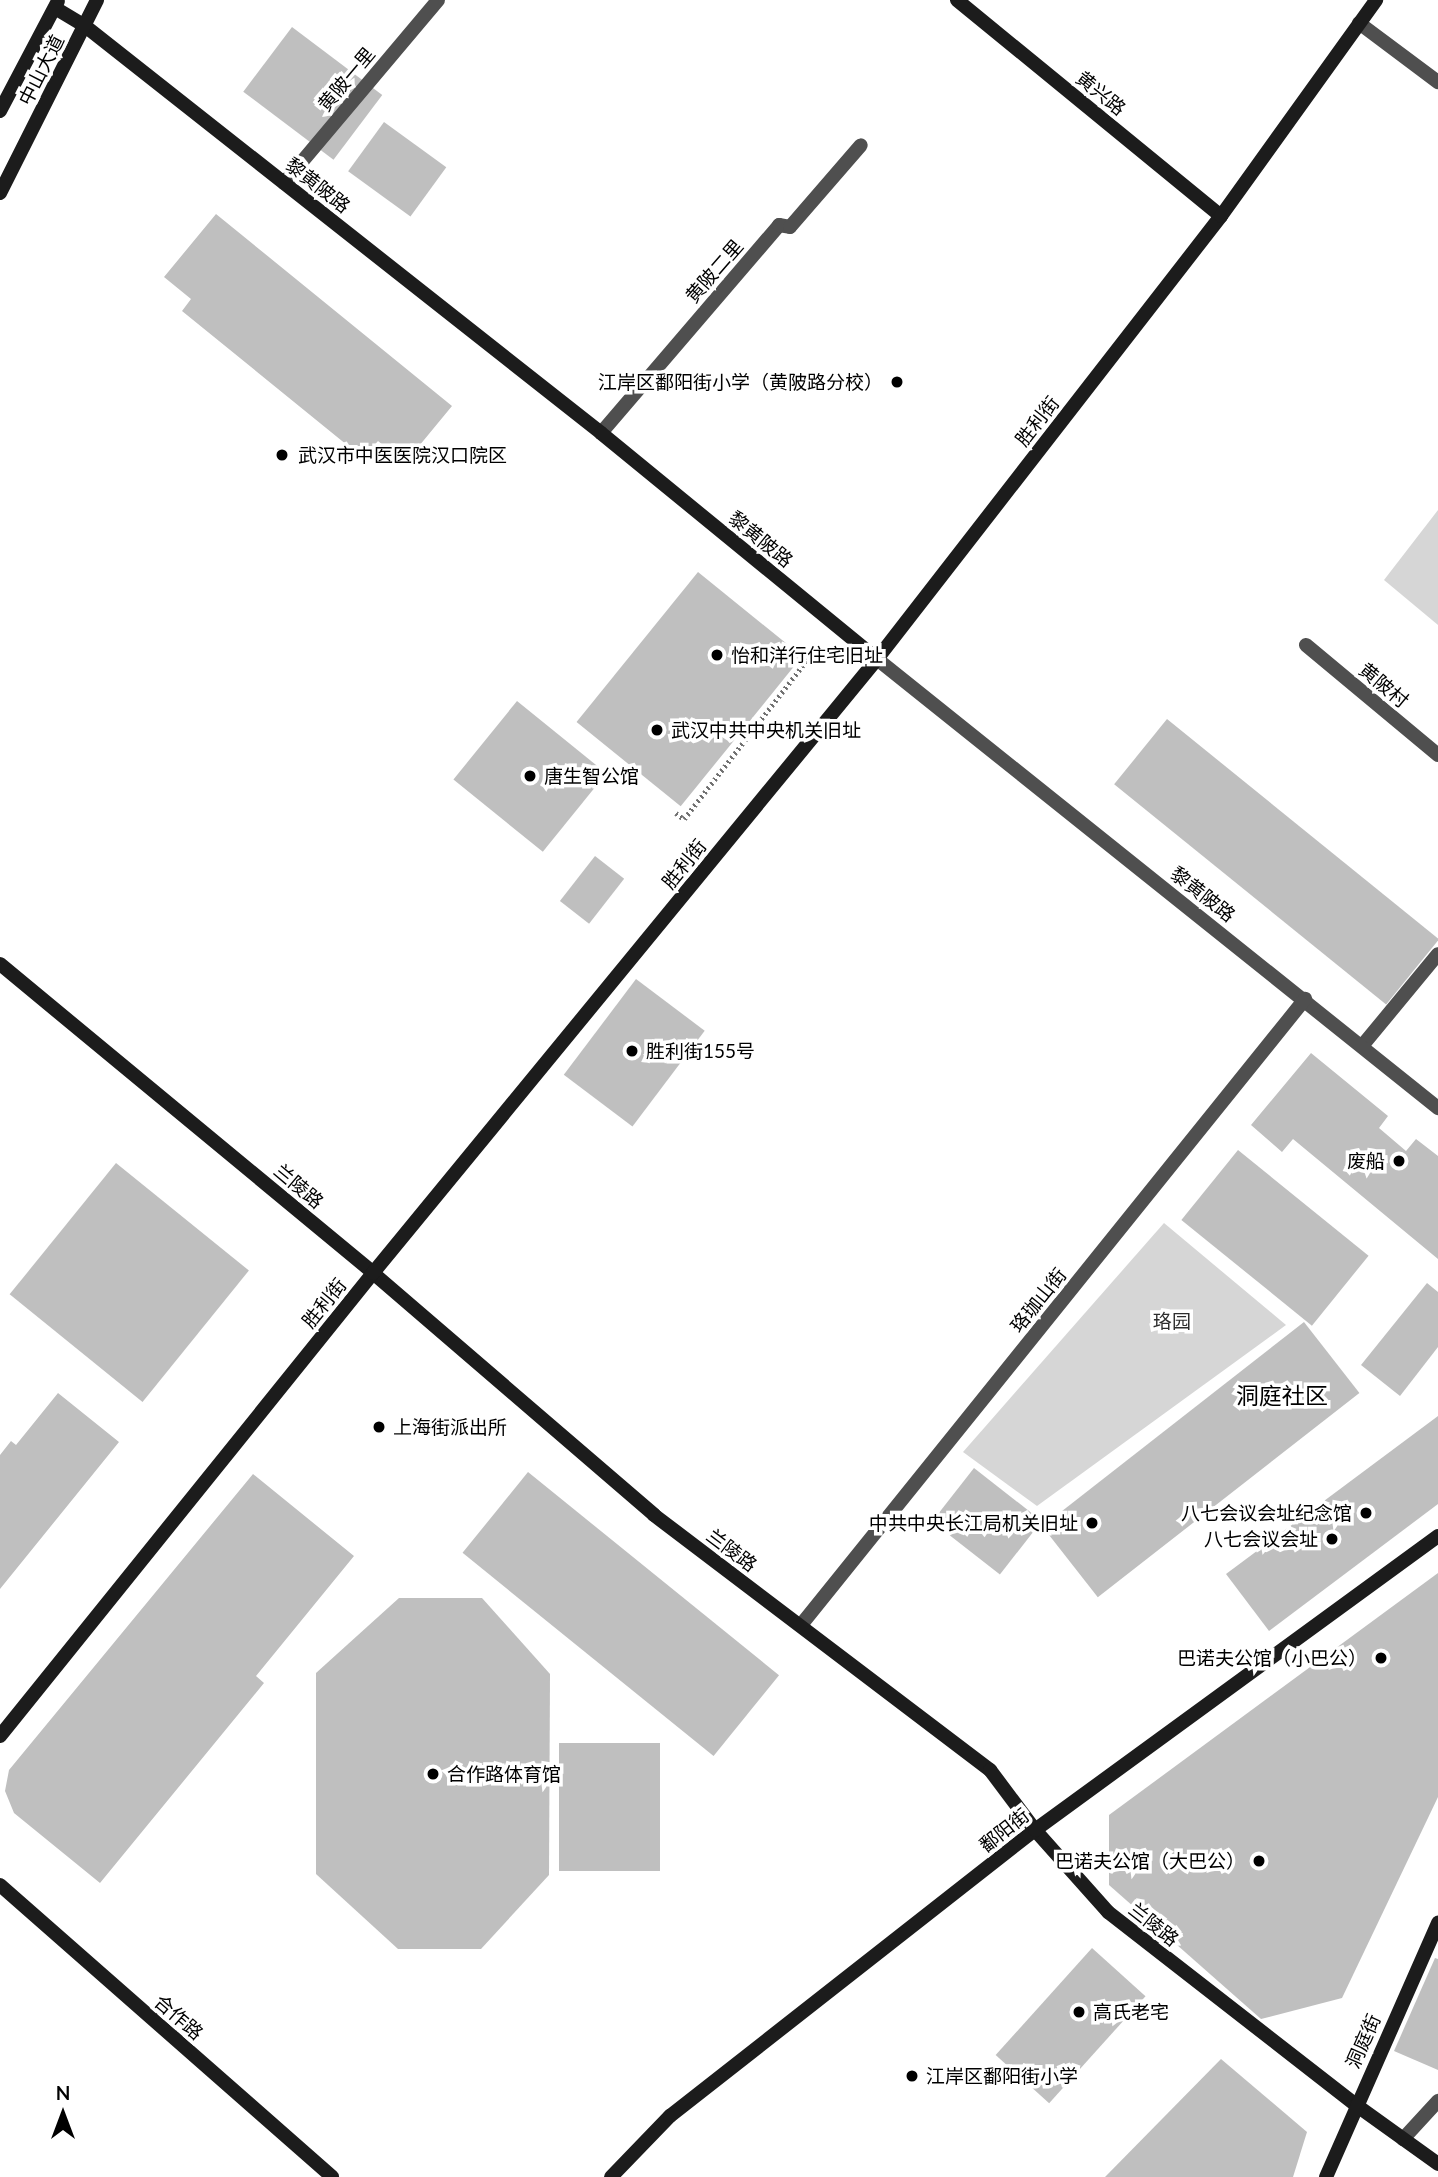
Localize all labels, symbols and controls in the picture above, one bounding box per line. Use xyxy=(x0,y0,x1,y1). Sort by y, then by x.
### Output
street label: 中山大道 xyxy=(14,31,68,109)
street label: 黄陂一里 xyxy=(313,43,379,115)
street label: 黄兴路 xyxy=(1072,66,1130,120)
street label: 黎黄陂路 xyxy=(281,153,355,217)
street label: 黄陂二里 xyxy=(680,235,748,307)
place label: 江岸区鄱阳街小学（黄陂路分校） xyxy=(598,371,883,393)
marker: 江岸区鄱阳街小学（黄陂路分校） xyxy=(889,374,905,390)
street label: 胜利街 xyxy=(1010,392,1064,450)
place label: 武汉市中医医院汉口院区 xyxy=(298,444,507,466)
marker: 武汉市中医医院汉口院区 xyxy=(272,445,292,465)
street label: 黎黄陂路 xyxy=(724,506,798,572)
place label: 怡和洋行住宅旧址 xyxy=(731,644,883,666)
marker: 怡和洋行住宅旧址 xyxy=(709,647,725,663)
street label: 黄陂村 xyxy=(1355,658,1413,712)
place label: 武汉中共中央机关旧址 xyxy=(671,719,861,741)
marker: 武汉中共中央机关旧址 xyxy=(649,722,665,738)
place label: 唐生智公馆 xyxy=(544,765,639,787)
marker: 唐生智公馆 xyxy=(522,768,538,784)
street label: 胜利街 xyxy=(657,835,711,893)
street label: 黎黄陂路 xyxy=(1166,862,1240,926)
place label: 胜利街155号 xyxy=(646,1040,755,1062)
marker: 胜利街155号 xyxy=(624,1043,640,1059)
place label: 废船 xyxy=(1347,1150,1385,1172)
marker: 废船 xyxy=(1391,1153,1407,1169)
street label: 兰陵路 xyxy=(270,1159,328,1213)
street label: 珞珈山街 xyxy=(1005,1263,1071,1337)
street label: 胜利街 xyxy=(297,1274,351,1332)
park label: 珞园 xyxy=(1153,1310,1191,1332)
district label: 洞庭社区 xyxy=(1236,1381,1328,1409)
place label: 上海街派出所 xyxy=(393,1416,507,1438)
marker: 上海街派出所 xyxy=(371,1419,387,1435)
place label: 八七会议会址纪念馆 xyxy=(1181,1502,1352,1524)
marker: 八七会议会址纪念馆 xyxy=(1358,1505,1374,1521)
place label: 中共中央长江局机关旧址 xyxy=(869,1512,1078,1534)
marker: 中共中央长江局机关旧址 xyxy=(1084,1515,1100,1531)
street label: 兰陵路 xyxy=(702,1524,762,1576)
place label: 八七会议会址 xyxy=(1204,1528,1318,1550)
marker: 八七会议会址 xyxy=(1324,1531,1340,1547)
place label: 巴诺夫公馆（小巴公） xyxy=(1177,1647,1367,1669)
marker: 巴诺夫公馆（小巴公） xyxy=(1373,1650,1389,1666)
place label: 合作路体育馆 xyxy=(447,1763,561,1785)
marker: 合作路体育馆 xyxy=(425,1766,441,1782)
street label: 鄱阳街 xyxy=(975,1803,1033,1857)
place label: 巴诺夫公馆（大巴公） xyxy=(1055,1850,1245,1872)
marker: 巴诺夫公馆（大巴公） xyxy=(1251,1853,1267,1869)
street label: 兰陵路 xyxy=(1125,1897,1183,1951)
street label: 合作路 xyxy=(150,1990,208,2044)
place label: 高氏老宅 xyxy=(1093,2001,1169,2023)
marker: 高氏老宅 xyxy=(1071,2004,1087,2020)
street label: 洞庭街 xyxy=(1341,2010,1385,2072)
place label: 江岸区鄱阳街小学 xyxy=(926,2065,1078,2087)
marker: 江岸区鄱阳街小学 xyxy=(904,2068,920,2084)
north arrow xyxy=(28,2079,98,2149)
text: N xyxy=(56,2081,70,2104)

